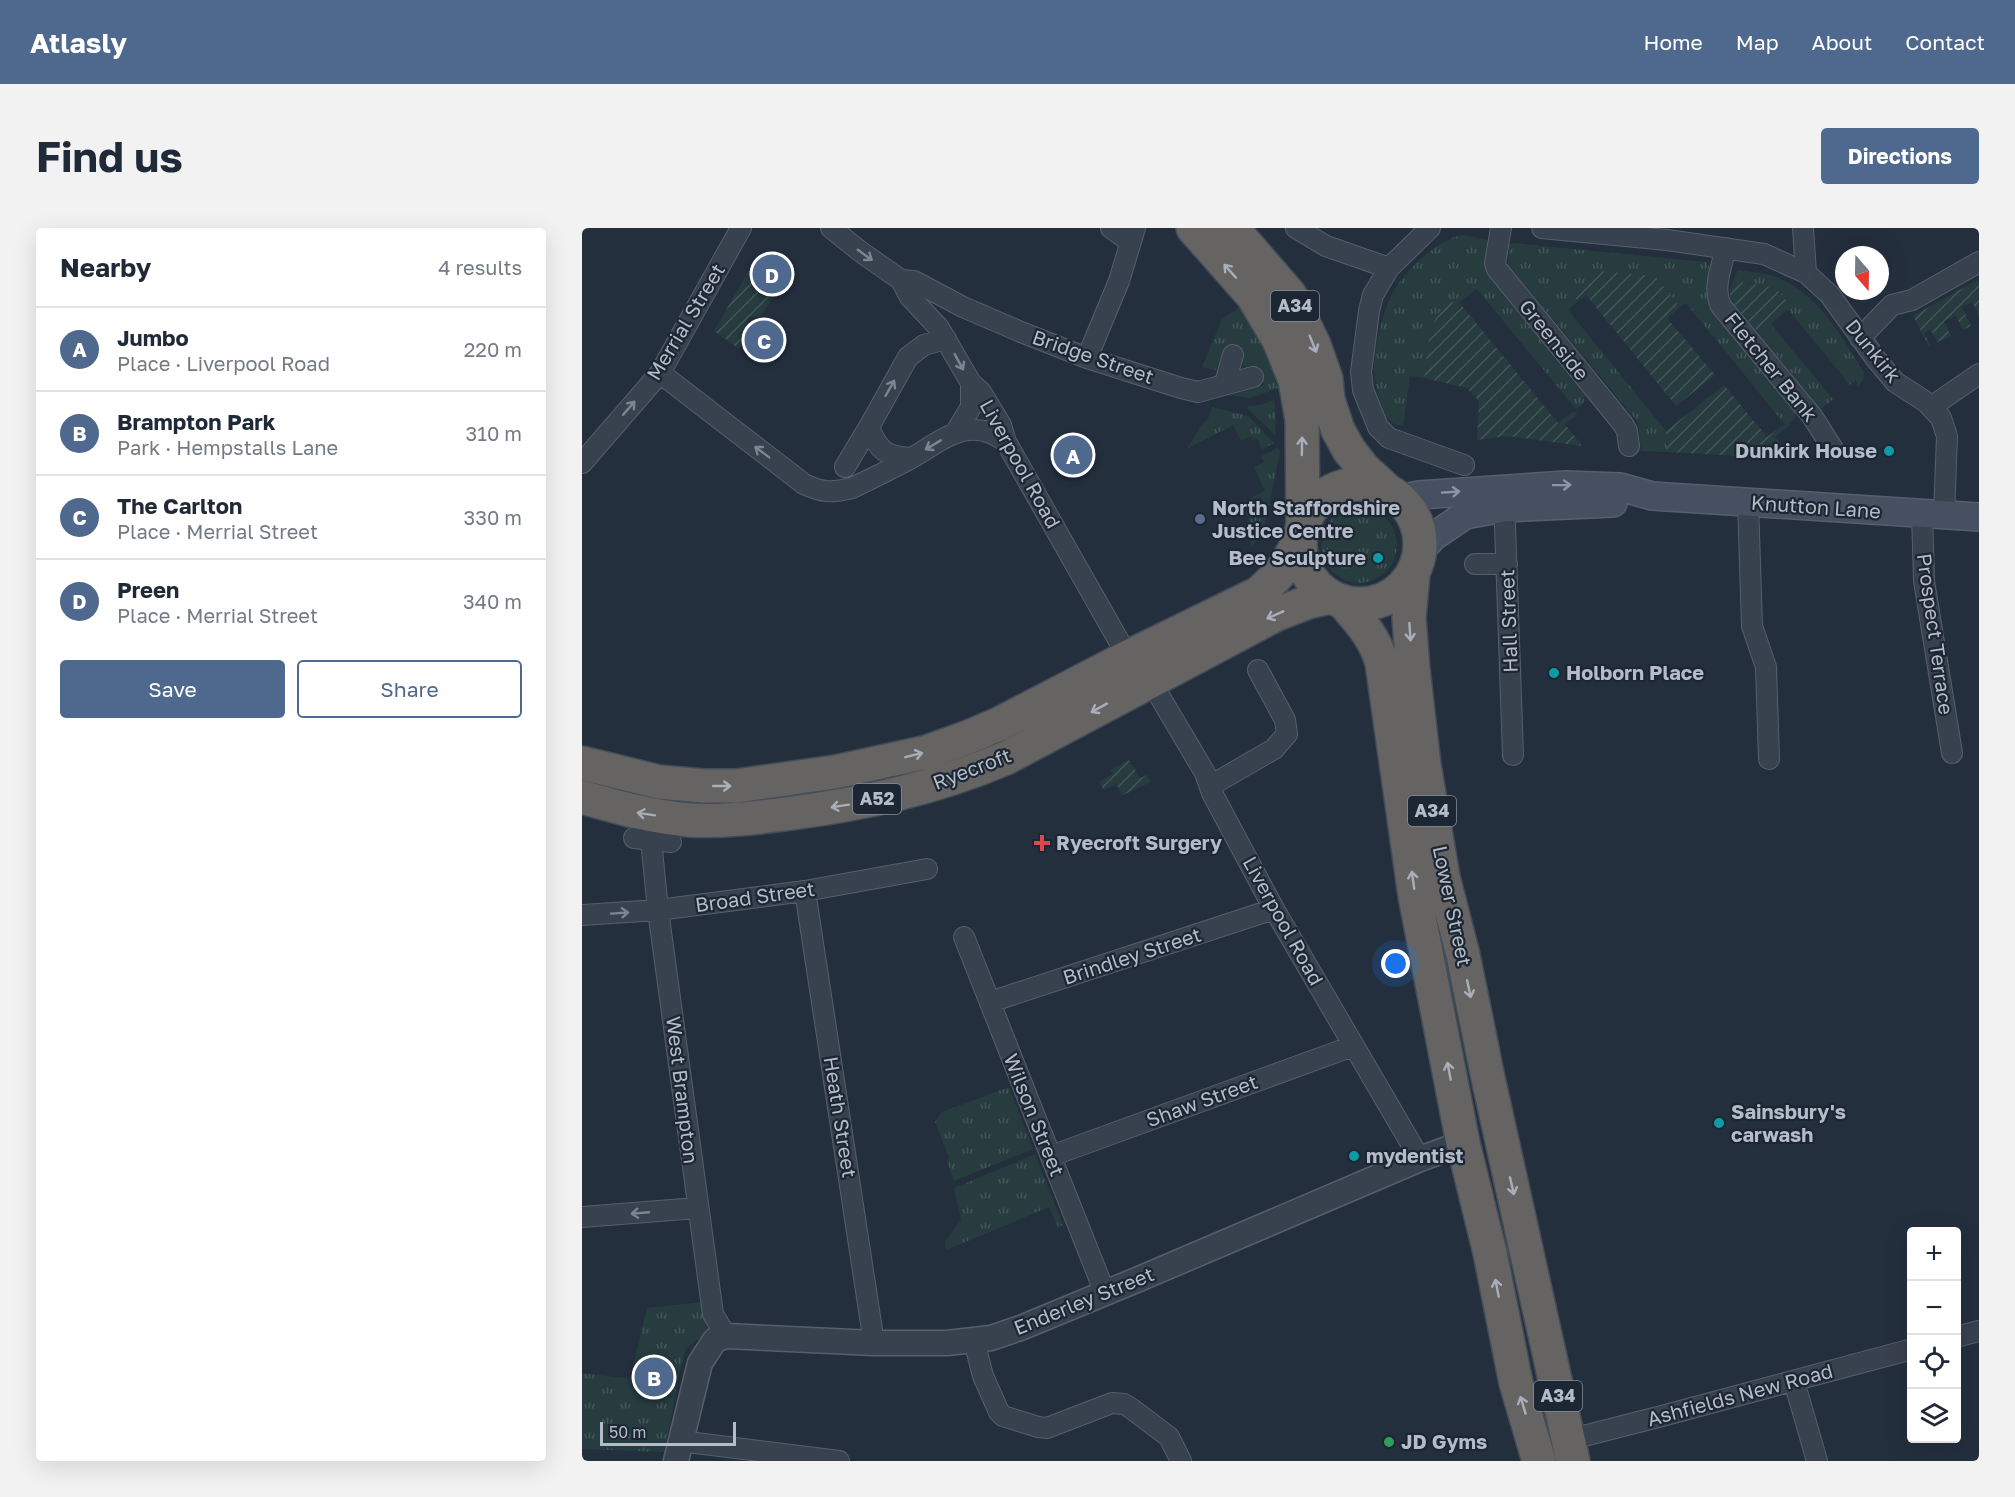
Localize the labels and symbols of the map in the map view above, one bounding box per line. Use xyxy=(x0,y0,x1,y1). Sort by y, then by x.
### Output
north arrow xyxy=(1835,246,1889,300)
one-way arrow xyxy=(857,249,873,261)
pin: D xyxy=(752,252,792,296)
street label: Merrial Street xyxy=(641,259,729,384)
one-way arrow xyxy=(1223,264,1237,279)
road number: A34 xyxy=(1271,291,1319,321)
street label: Greenside xyxy=(1515,294,1595,385)
street label: Fletcher Bank xyxy=(1720,307,1823,426)
street label: Dunkirk xyxy=(1841,314,1906,387)
pin: C xyxy=(744,318,783,362)
street label: Bridge Street xyxy=(1029,324,1157,388)
one-way arrow xyxy=(1308,334,1319,353)
one-way arrow xyxy=(953,353,965,370)
one-way arrow xyxy=(884,380,896,397)
street label: Liverpool Road xyxy=(976,395,1066,532)
one-way arrow xyxy=(622,401,636,416)
pin: A xyxy=(1054,432,1092,478)
one-way arrow xyxy=(1296,437,1308,457)
place label: Dunkirk House xyxy=(1735,438,1877,462)
one-way arrow xyxy=(925,439,942,451)
marker: Dunkirk House xyxy=(1882,444,1896,458)
one-way arrow xyxy=(754,446,770,459)
one-way arrow xyxy=(1551,479,1571,491)
one-way arrow xyxy=(1441,486,1460,497)
street label: Knutton Lane xyxy=(1750,489,1882,523)
place label: North Staffordshire Justice Centre xyxy=(1212,495,1400,542)
marker: North Staffordshire Justice Centre xyxy=(1193,512,1207,526)
place label: Bee Sculpture xyxy=(1228,545,1366,569)
marker: Bee Sculpture xyxy=(1371,551,1385,565)
street label: Prospect Terrace xyxy=(1913,552,1959,716)
street label: Hall Street xyxy=(1494,569,1522,673)
one-way arrow xyxy=(1267,610,1285,621)
one-way arrow xyxy=(1405,621,1416,641)
place label: Holborn Place xyxy=(1566,660,1704,684)
marker: Holborn Place xyxy=(1547,666,1561,680)
one-way arrow xyxy=(1091,702,1108,714)
street label: Ryecroft xyxy=(929,742,1014,794)
one-way arrow xyxy=(904,749,923,761)
one-way arrow xyxy=(711,780,731,792)
road number: A52 xyxy=(853,784,901,814)
road number: A34 xyxy=(1408,796,1456,826)
one-way arrow xyxy=(830,801,850,812)
one-way arrow xyxy=(637,808,657,819)
place label: Ryecroft Surgery xyxy=(1056,830,1222,854)
marker: Ryecroft Surgery xyxy=(1033,834,1051,852)
street label: Lower Street xyxy=(1428,843,1477,968)
street label: Liverpool Road xyxy=(1239,852,1329,989)
one-way arrow xyxy=(1408,870,1419,890)
street label: Broad Street xyxy=(693,876,816,916)
one-way arrow xyxy=(610,907,630,918)
street label: Brindley Street xyxy=(1060,921,1204,989)
your location xyxy=(1381,949,1410,978)
one-way arrow xyxy=(1464,980,1476,999)
street label: West Brampton xyxy=(662,1015,704,1165)
street label: Wilson Street xyxy=(999,1050,1070,1179)
street label: Heath Street xyxy=(820,1055,862,1179)
one-way arrow xyxy=(1443,1062,1454,1082)
street label: Shaw Street xyxy=(1143,1069,1261,1131)
place label: Sainsbury's carwash xyxy=(1731,1099,1846,1146)
marker: Sainsbury's carwash xyxy=(1712,1116,1726,1130)
place label: mydentist xyxy=(1366,1143,1464,1167)
marker: mydentist xyxy=(1347,1149,1361,1163)
one-way arrow xyxy=(1506,1176,1518,1195)
one-way arrow xyxy=(630,1207,650,1218)
street label: Enderley Street xyxy=(1010,1261,1157,1339)
one-way arrow xyxy=(1491,1279,1502,1298)
pin: B xyxy=(634,1354,674,1400)
street label: Ashfields New Road xyxy=(1644,1358,1835,1430)
road number: A34 xyxy=(1534,1381,1582,1411)
one-way arrow xyxy=(1517,1396,1528,1415)
scale bar xyxy=(600,1419,736,1446)
place label: JD Gyms xyxy=(1401,1429,1487,1453)
marker: JD Gyms xyxy=(1382,1435,1396,1449)

